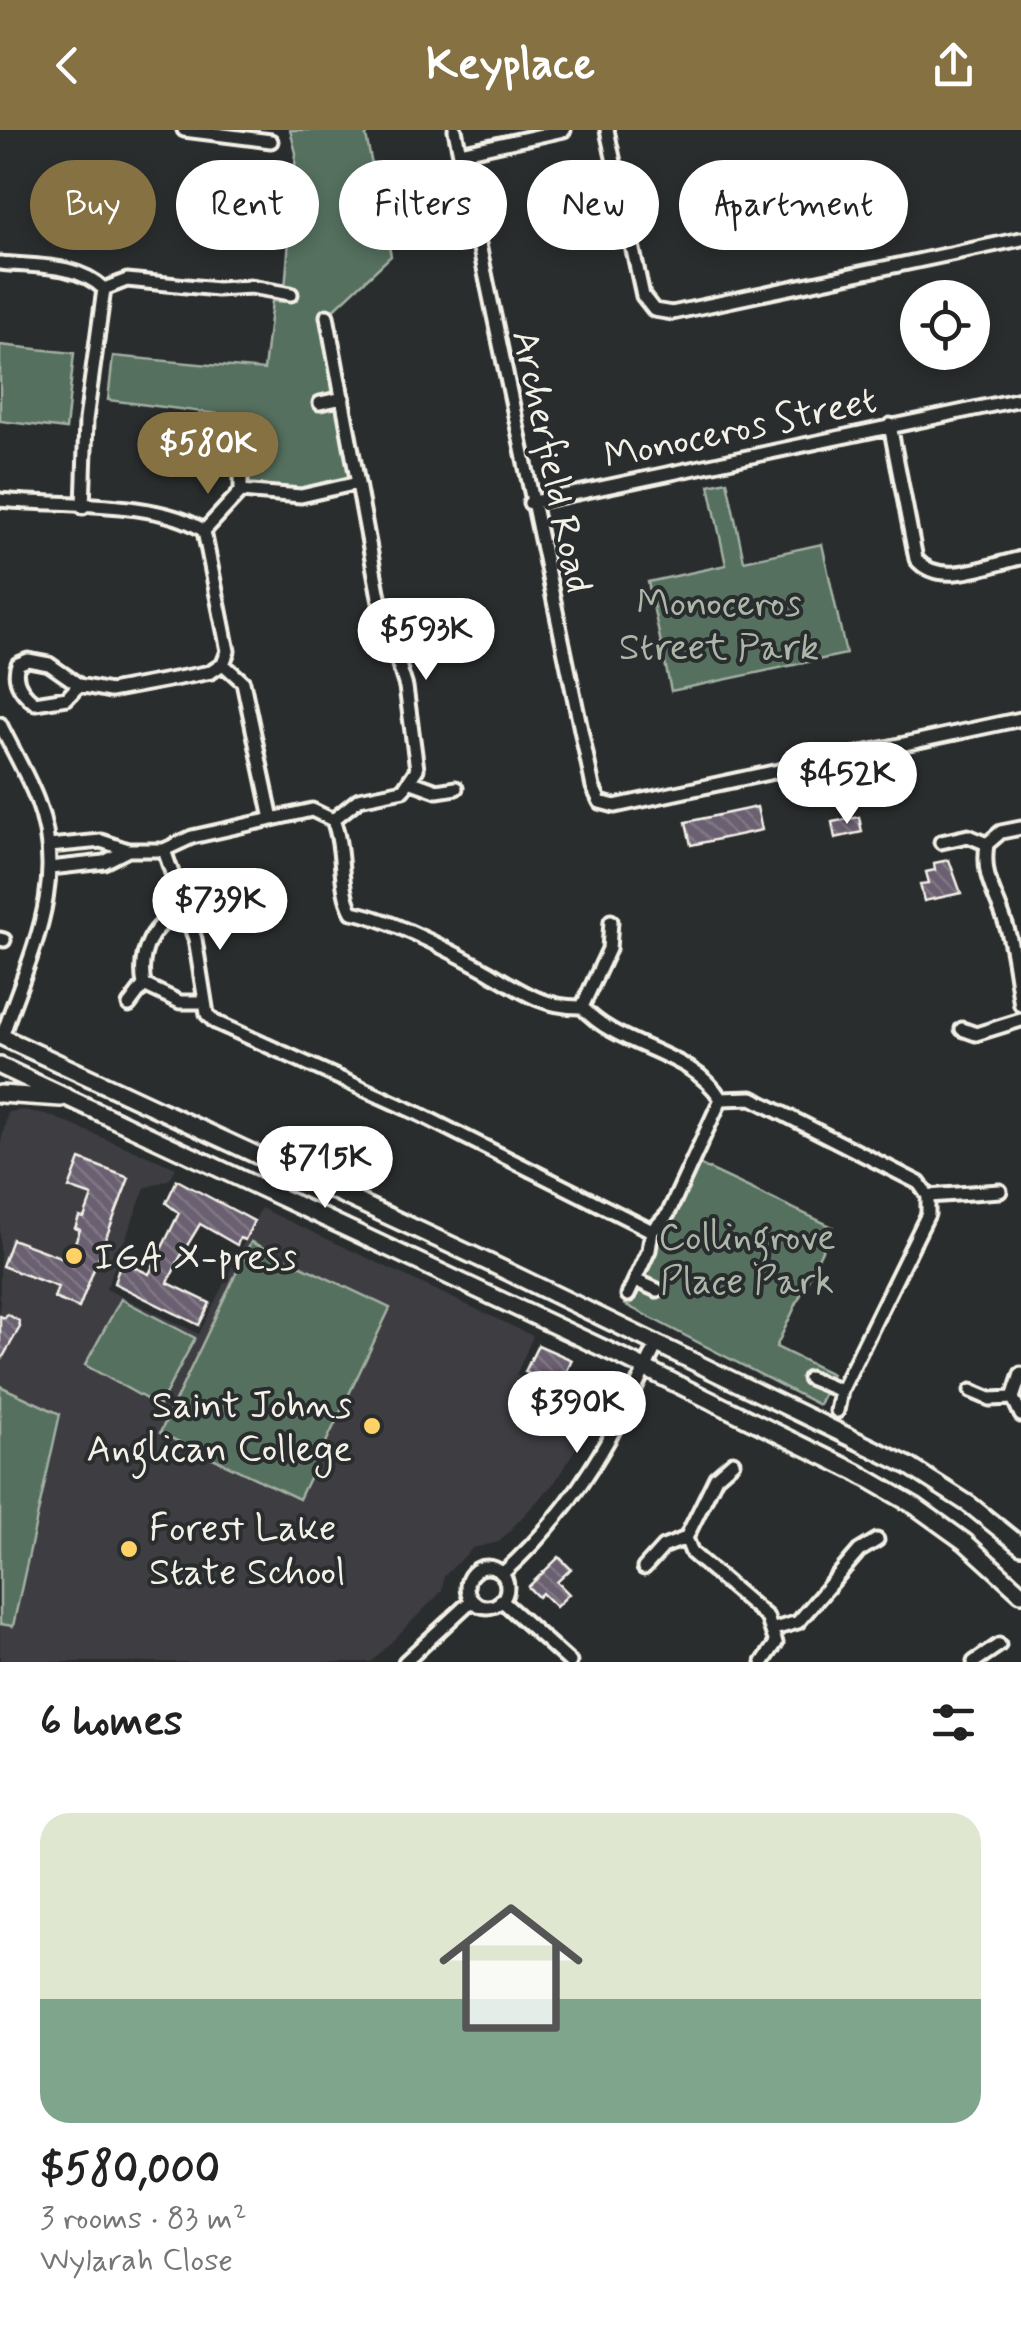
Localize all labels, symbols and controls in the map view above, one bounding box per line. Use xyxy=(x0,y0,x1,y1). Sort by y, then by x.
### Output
text: Keyplace xyxy=(426,36,595,95)
icon: back xyxy=(40,38,95,93)
icon: share xyxy=(926,38,981,93)
chip: Buy xyxy=(30,160,156,250)
chip: Rent xyxy=(176,160,319,250)
chip: Filters xyxy=(339,160,507,250)
chip: New xyxy=(527,160,659,250)
chip: Apartment xyxy=(679,160,908,250)
map controls xyxy=(900,280,990,370)
button: locate xyxy=(900,280,990,370)
street label: Archerfield Road xyxy=(499,326,602,597)
street label: Monoceros Street xyxy=(600,377,881,482)
pin: $580K xyxy=(138,412,278,497)
text: $580K xyxy=(159,423,257,465)
park label: Monoceros Street Park xyxy=(619,580,819,673)
pin: $593K xyxy=(356,598,496,683)
text: $593K xyxy=(380,609,472,651)
pin: $452K xyxy=(777,742,917,827)
text: $452K xyxy=(799,753,895,795)
pin: $739K xyxy=(150,868,290,953)
text: $739K xyxy=(174,879,266,921)
pin: $715K xyxy=(255,1126,395,1211)
text: $715K xyxy=(279,1137,371,1179)
park label: Collingrove Place Park xyxy=(658,1214,836,1307)
place label: IGA X-press xyxy=(94,1234,297,1283)
marker: IGA X-press xyxy=(63,1245,85,1267)
pin: $390K xyxy=(507,1371,647,1456)
place label: Saint Johns Anglican College xyxy=(87,1382,352,1479)
text: $390K xyxy=(530,1382,624,1424)
marker: Saint Johns Anglican College xyxy=(361,1415,383,1437)
place label: Forest Lake State School xyxy=(149,1505,345,1598)
marker: Forest Lake State School xyxy=(118,1538,140,1560)
text: 6 homes xyxy=(40,1695,183,1750)
icon: filters xyxy=(926,1695,981,1750)
icon: home xyxy=(421,1878,601,2058)
text: $580,000 xyxy=(40,2143,220,2198)
text: 3 rooms · 83 m² xyxy=(40,2198,247,2240)
text: Wylarah Close xyxy=(40,2240,233,2282)

